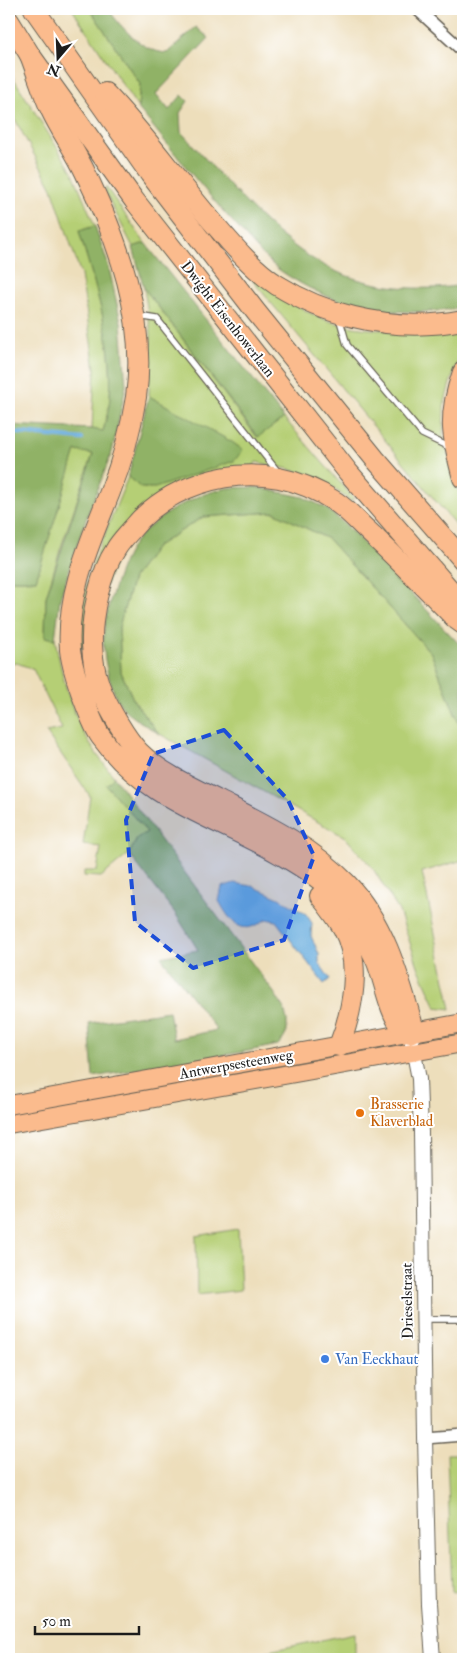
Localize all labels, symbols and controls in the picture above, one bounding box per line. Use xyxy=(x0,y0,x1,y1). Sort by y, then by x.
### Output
north arrow xyxy=(32,32,82,82)
text: N xyxy=(45,60,64,80)
street label: Dwight Eisenhowerlaan xyxy=(176,257,279,381)
street label: Antwerpsesteenweg xyxy=(177,1045,295,1085)
place label: Brasserie Klaverblad xyxy=(370,1095,434,1131)
marker: Brasserie Klaverblad xyxy=(354,1107,366,1119)
street label: Drieselstraat xyxy=(397,1263,418,1339)
place label: Van Eeckhaut xyxy=(335,1350,418,1369)
marker: Van Eeckhaut xyxy=(319,1353,331,1365)
scale bar xyxy=(35,1603,139,1635)
text: 50 m xyxy=(42,1612,71,1631)

